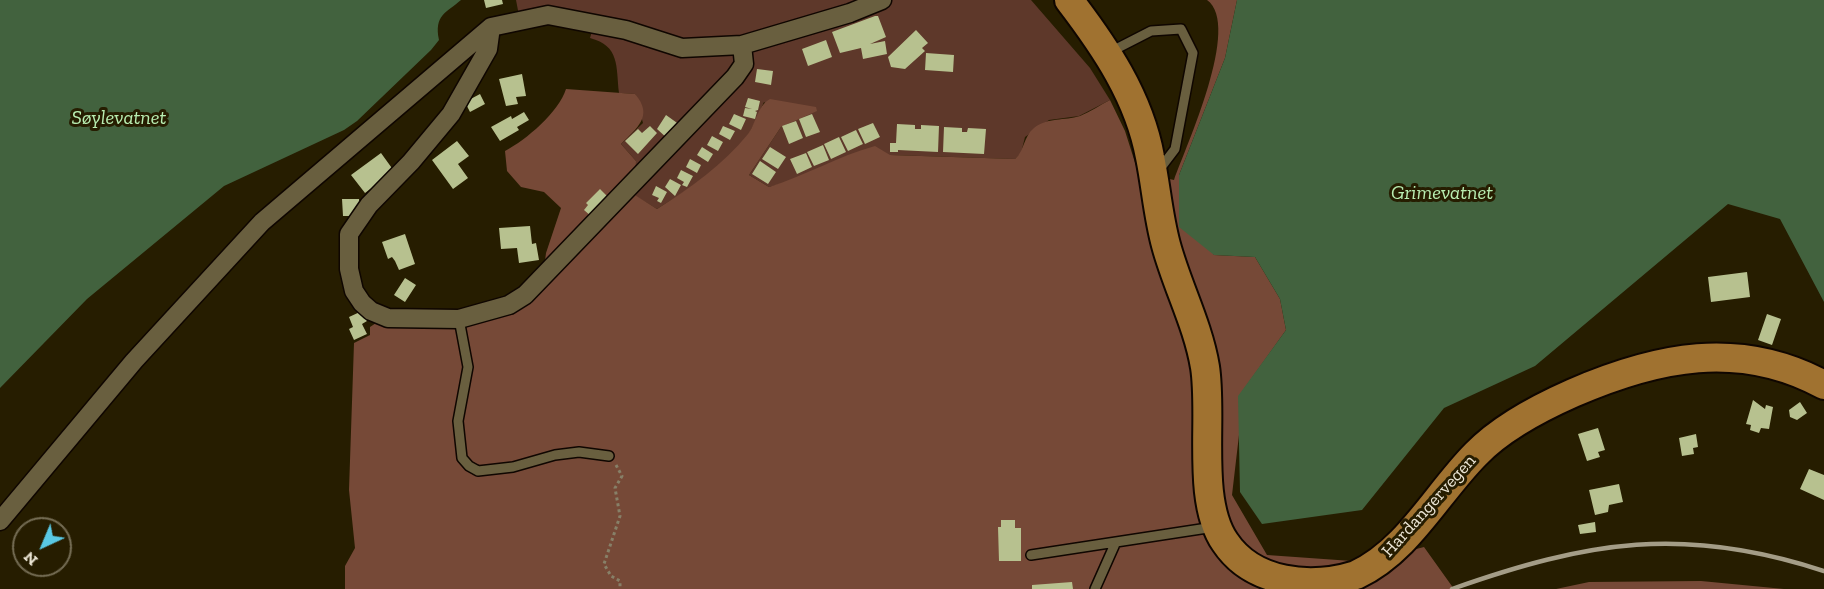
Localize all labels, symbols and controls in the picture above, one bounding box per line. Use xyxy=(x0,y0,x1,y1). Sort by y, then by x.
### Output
water label: Søylevatnet xyxy=(72,106,166,130)
water label: Grimevatnet xyxy=(1391,181,1493,205)
street label: Hardangervegen xyxy=(1377,450,1481,562)
north arrow xyxy=(12,517,72,577)
text: N xyxy=(20,548,42,570)

